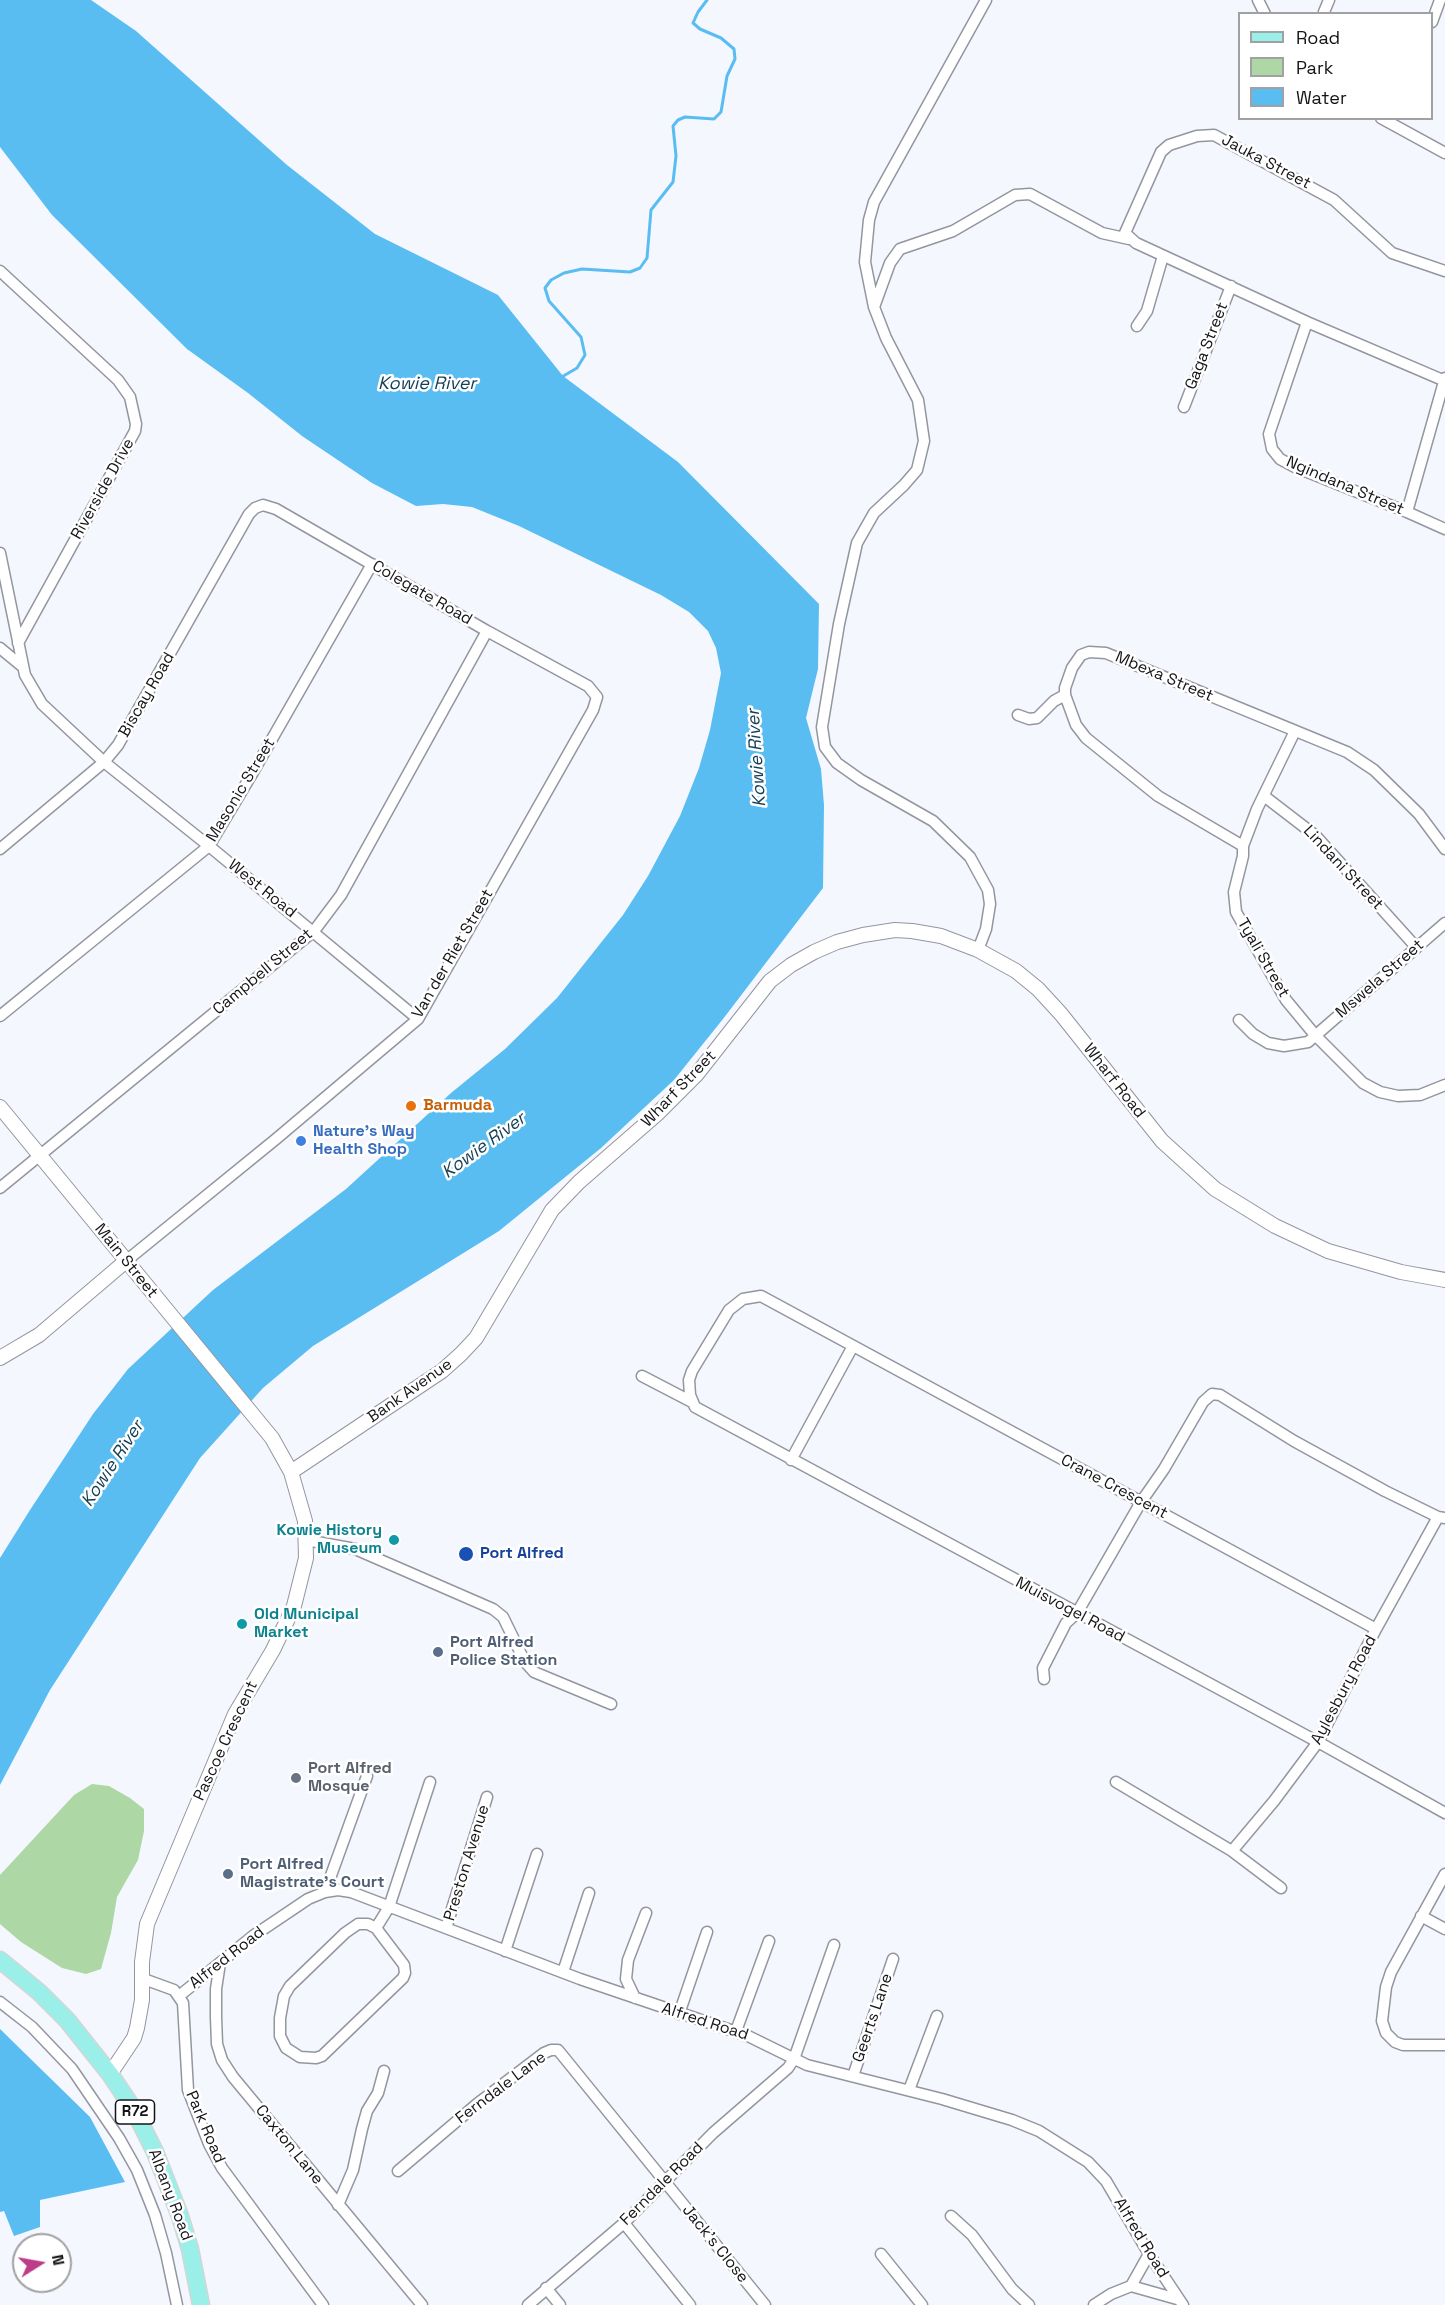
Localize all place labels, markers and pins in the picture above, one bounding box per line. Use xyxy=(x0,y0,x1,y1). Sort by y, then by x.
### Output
place label: Barmuda xyxy=(423,1096,492,1116)
marker: Barmuda xyxy=(404,1099,418,1113)
place label: Nature's Way Health Shop xyxy=(313,1122,415,1160)
marker: Nature's Way Health Shop xyxy=(294,1134,308,1148)
place label: Kowie History Museum xyxy=(276,1521,382,1559)
marker: Kowie History Museum xyxy=(387,1533,401,1547)
place label: Port Alfred xyxy=(480,1544,564,1564)
marker: Port Alfred xyxy=(457,1545,475,1563)
place label: Old Municipal Market xyxy=(254,1605,359,1643)
marker: Old Municipal Market xyxy=(235,1617,249,1631)
place label: Port Alfred Police Station xyxy=(450,1633,557,1671)
marker: Port Alfred Police Station xyxy=(431,1645,445,1659)
place label: Port Alfred Mosque xyxy=(308,1759,392,1797)
marker: Port Alfred Mosque xyxy=(289,1771,303,1785)
place label: Port Alfred Magistrate's Court xyxy=(240,1855,384,1893)
marker: Port Alfred Magistrate's Court xyxy=(221,1867,235,1881)

